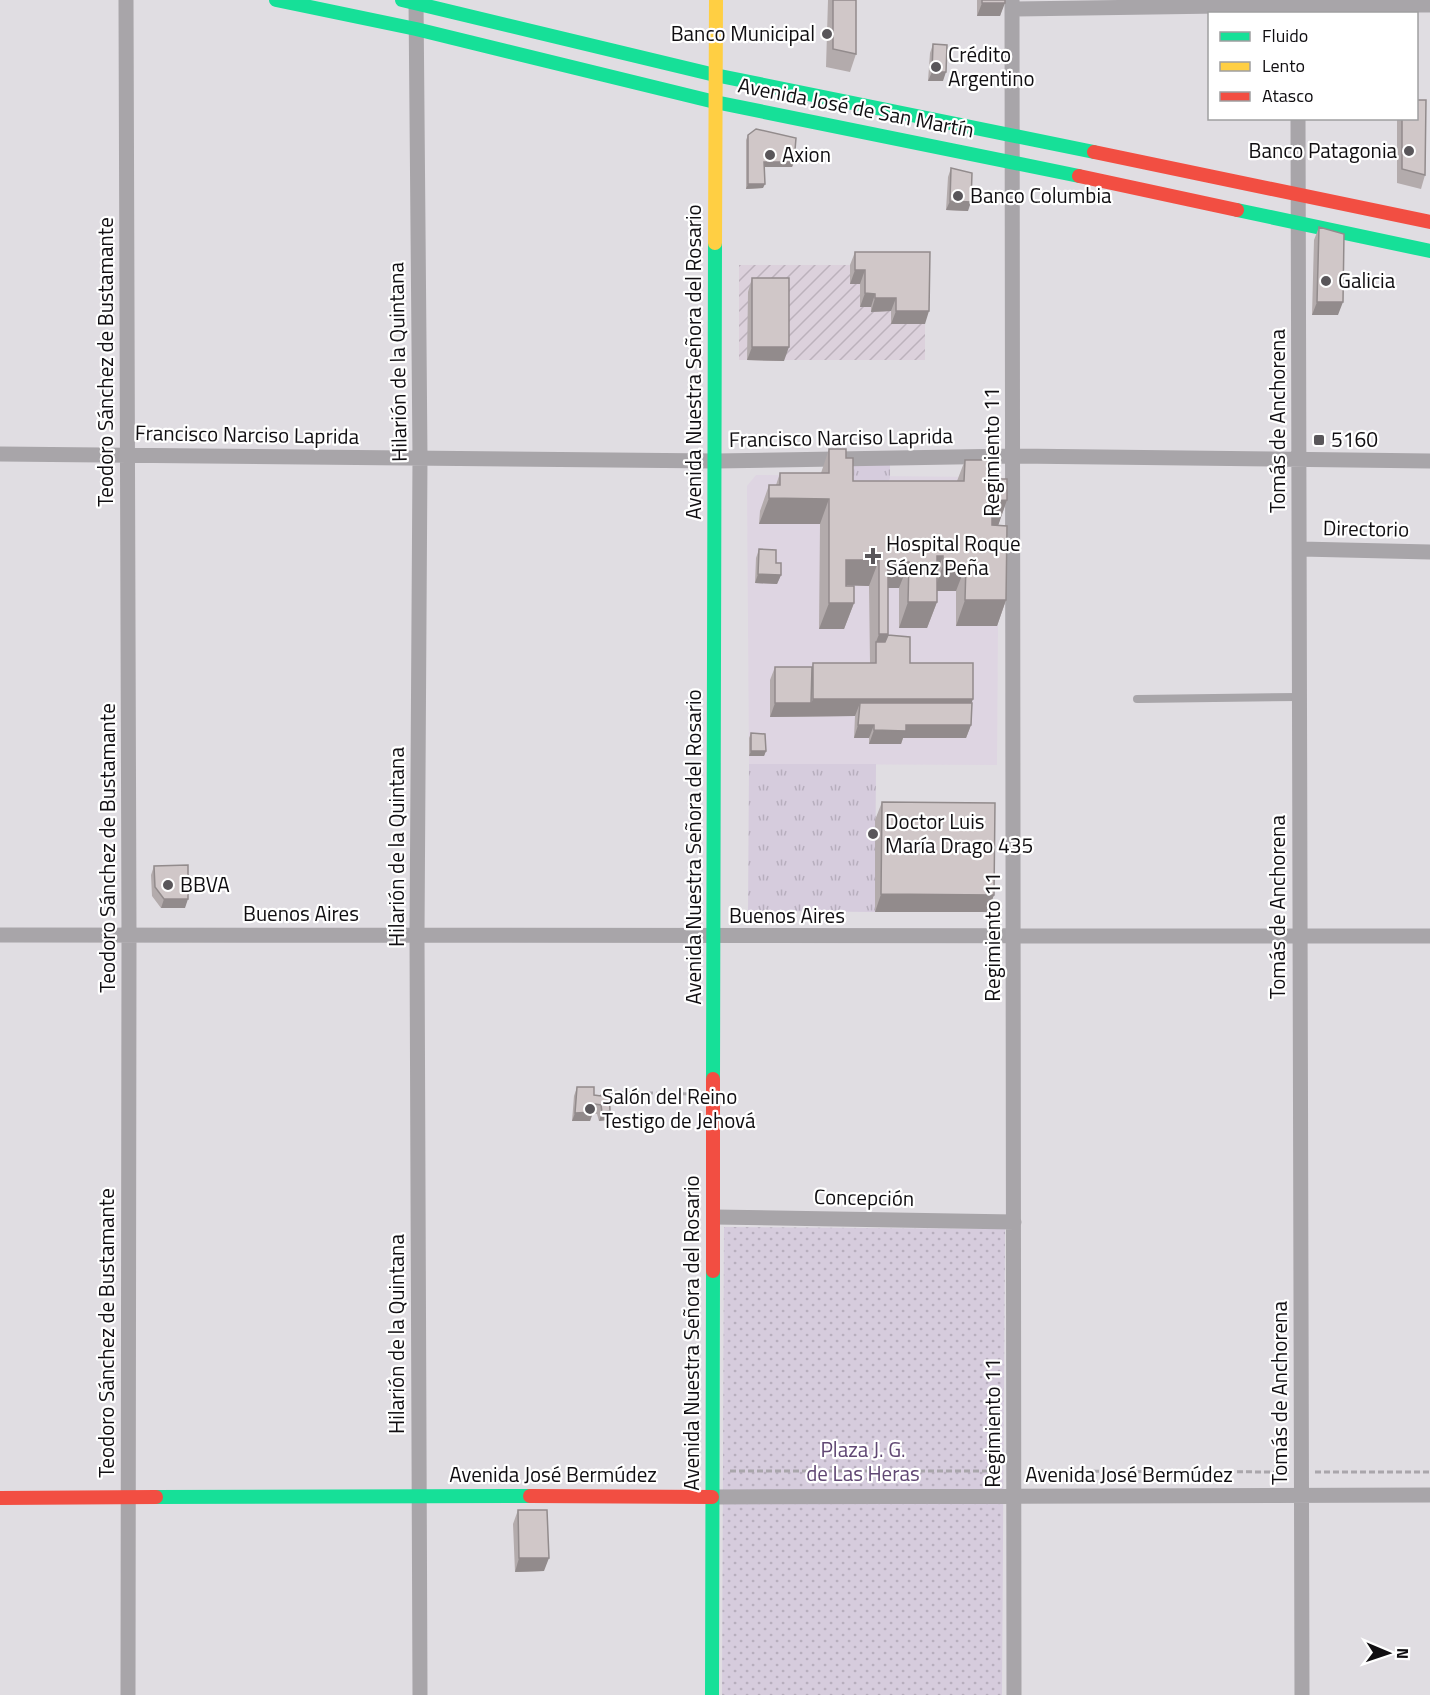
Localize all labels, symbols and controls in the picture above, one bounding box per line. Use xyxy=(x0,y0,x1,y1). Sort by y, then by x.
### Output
legend xyxy=(1208,12,1418,120)
place label: Banco Municipal xyxy=(671,17,815,49)
text: Fluido xyxy=(1262,22,1308,49)
marker: Banco Municipal xyxy=(820,27,834,41)
place label: Crédito Argentino xyxy=(948,38,1035,94)
text: Lento xyxy=(1262,52,1305,79)
marker: Crédito Argentino xyxy=(929,60,943,74)
street label: Avenida José de San Martín xyxy=(736,68,977,146)
text: Atasco xyxy=(1262,82,1313,109)
place label: Banco Patagonia xyxy=(1248,134,1397,166)
place label: Axion xyxy=(782,138,831,170)
marker: Banco Patagonia xyxy=(1402,144,1416,158)
marker: Axion xyxy=(763,148,777,162)
place label: Banco Columbia xyxy=(970,179,1112,211)
marker: Banco Columbia xyxy=(951,189,965,203)
street label: Avenida Nuestra Señora del Rosario xyxy=(677,204,709,520)
street label: Teodoro Sánchez de Bustamante xyxy=(89,217,121,507)
street label: Hilarión de la Quintana xyxy=(379,261,415,462)
place label: Galicia xyxy=(1338,264,1396,296)
marker: Galicia xyxy=(1319,274,1333,288)
street label: Tomás de Anchorena xyxy=(1261,329,1293,513)
street label: Regimiento 11 xyxy=(975,387,1007,517)
street label: Francisco Narciso Laprida xyxy=(135,416,360,452)
street label: Francisco Narciso Laprida xyxy=(729,419,954,455)
place label: 5160 xyxy=(1331,423,1378,455)
marker: 5160 xyxy=(1312,433,1326,447)
street label: Directorio xyxy=(1323,511,1409,545)
place label: Hospital Roque Sáenz Peña xyxy=(886,527,1021,583)
marker: Hospital Roque Sáenz Peña xyxy=(864,547,882,565)
street label: Avenida Nuestra Señora del Rosario xyxy=(677,689,709,1005)
street label: Teodoro Sánchez de Bustamante xyxy=(91,703,123,993)
street label: Hilarión de la Quintana xyxy=(380,747,412,947)
place label: Doctor Luis María Drago 435 xyxy=(885,805,1033,861)
street label: Tomás de Anchorena xyxy=(1261,815,1293,999)
marker: Doctor Luis María Drago 435 xyxy=(866,827,880,841)
place label: BBVA xyxy=(180,868,230,900)
street label: Regimiento 11 xyxy=(976,872,1008,1002)
marker: BBVA xyxy=(161,878,175,892)
street label: Buenos Aires xyxy=(243,897,359,929)
street label: Buenos Aires xyxy=(729,899,845,931)
place label: Salón del Reino Testigo de Jehová xyxy=(602,1080,756,1136)
marker: Salón del Reino Testigo de Jehová xyxy=(583,1102,597,1116)
street label: Avenida Nuestra Señora del Rosario xyxy=(675,1175,707,1491)
street label: Concepción xyxy=(814,1180,914,1214)
street label: Teodoro Sánchez de Bustamante xyxy=(90,1188,122,1478)
street label: Hilarión de la Quintana xyxy=(380,1234,412,1434)
street label: Tomás de Anchorena xyxy=(1263,1301,1295,1485)
street label: Regimiento 11 xyxy=(976,1358,1008,1488)
park label: Plaza J. G. de Las Heras xyxy=(806,1433,920,1489)
street label: Avenida José Bermúdez xyxy=(449,1458,657,1490)
street label: Avenida José Bermúdez xyxy=(1025,1458,1233,1490)
north arrow xyxy=(1358,1623,1418,1683)
text: N xyxy=(1391,1648,1415,1659)

